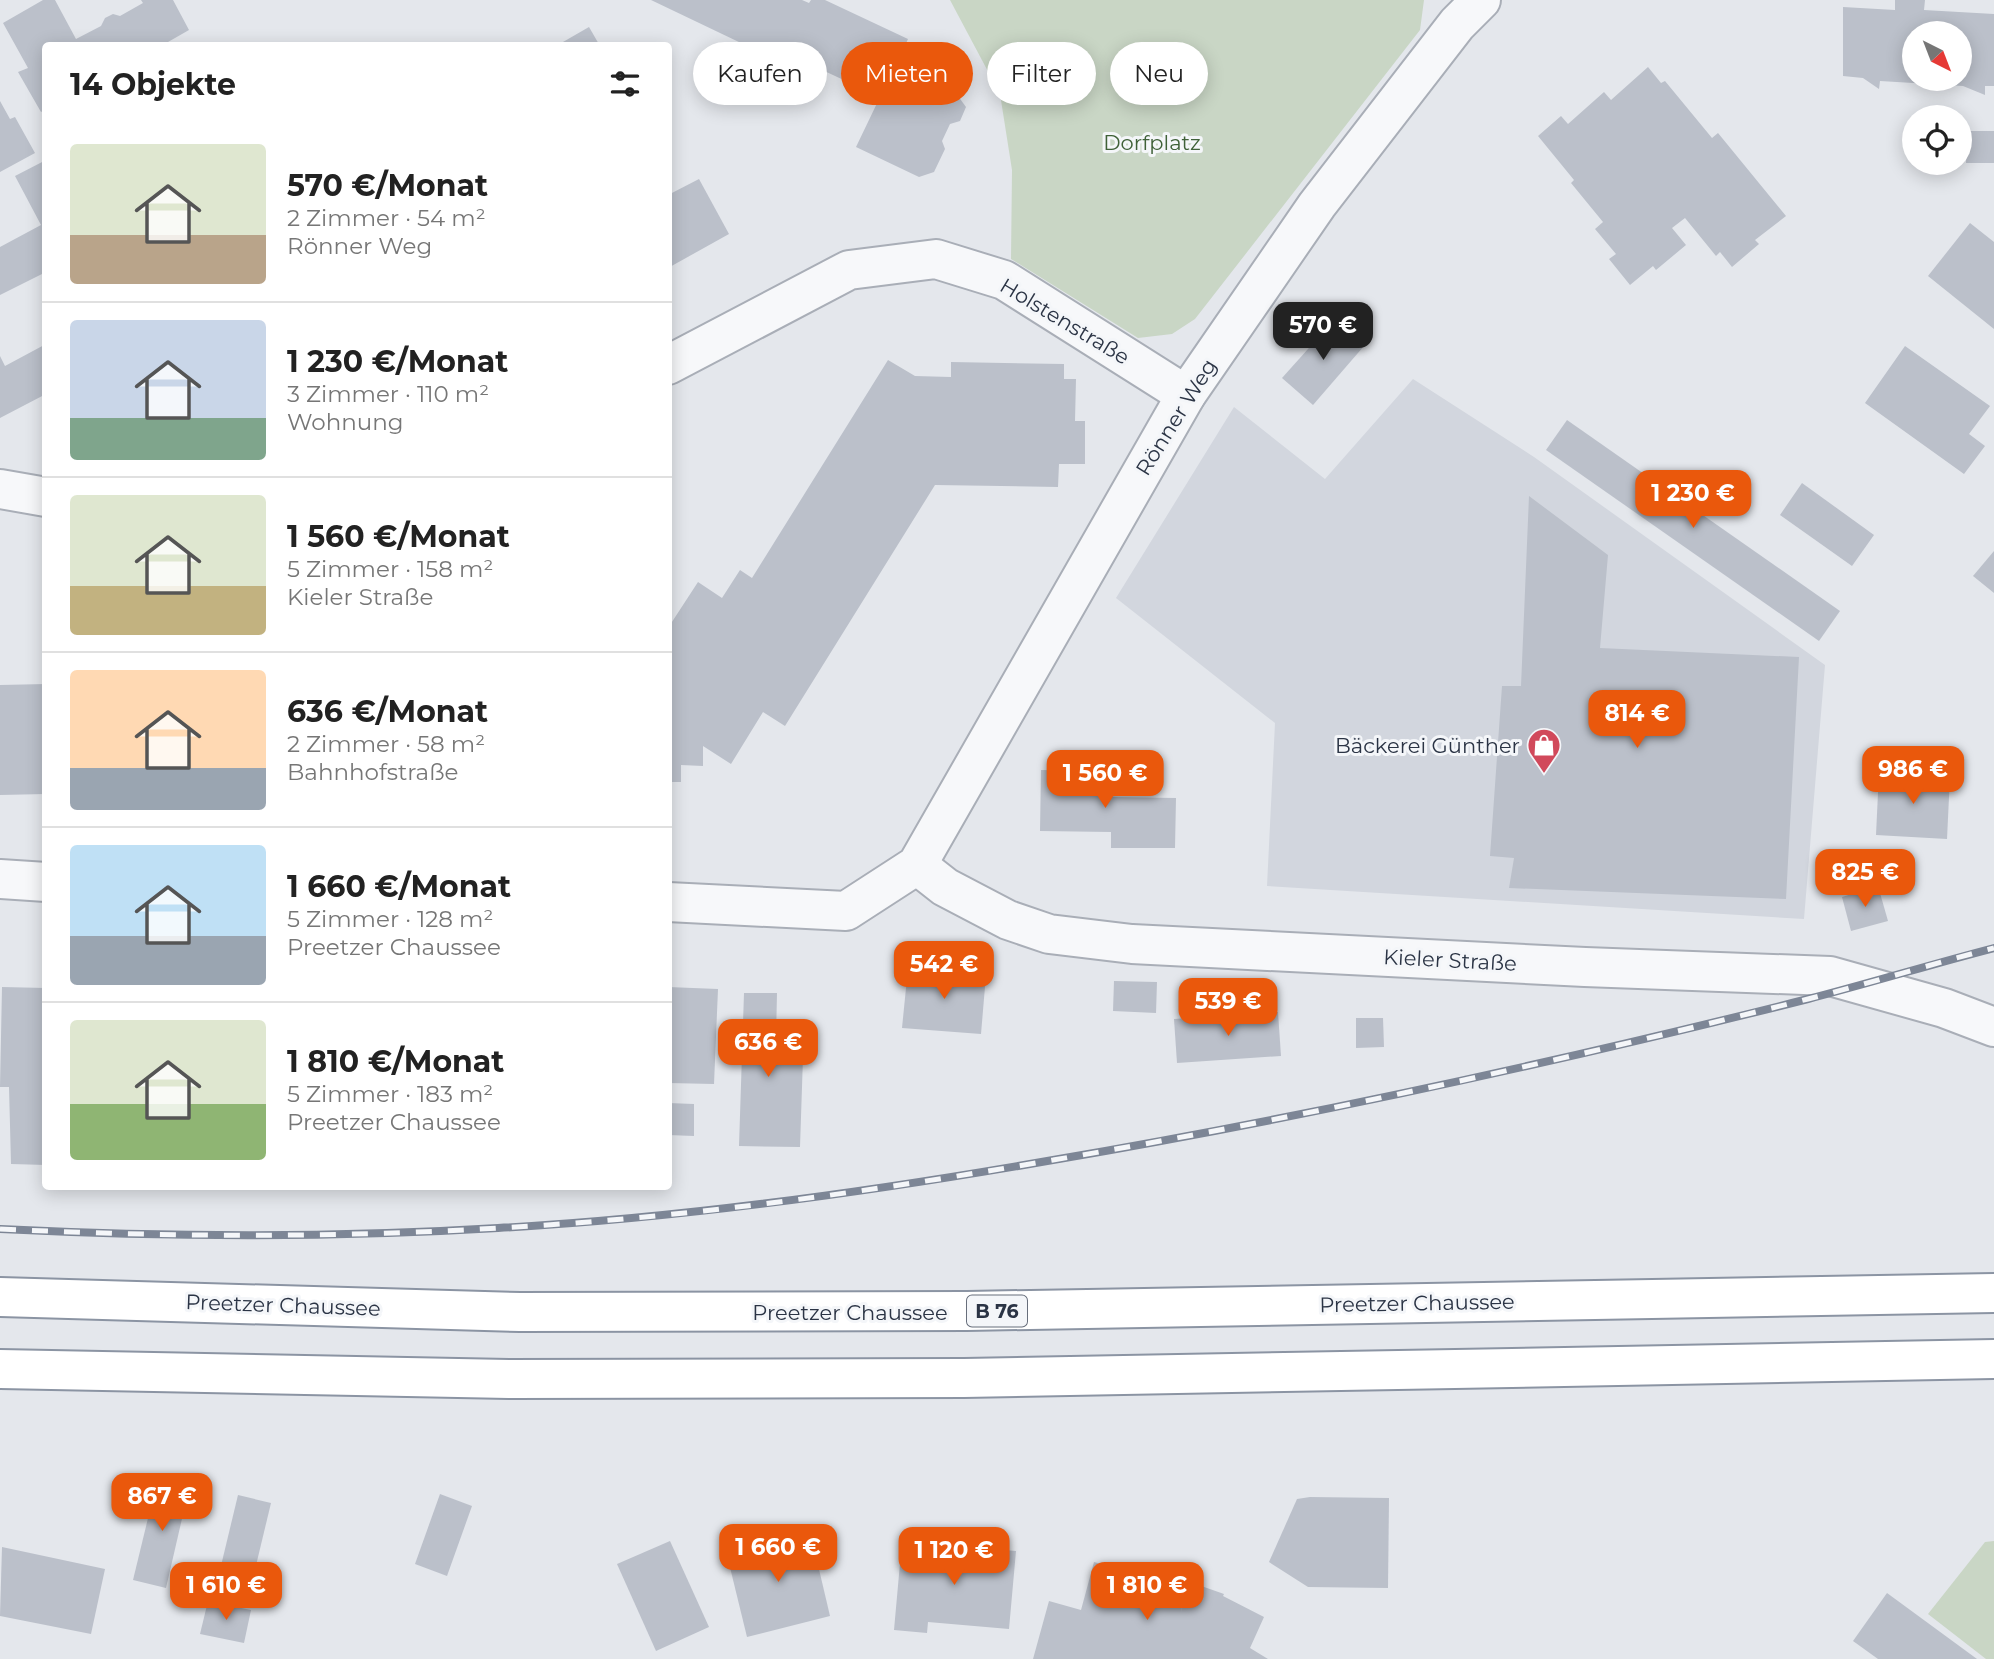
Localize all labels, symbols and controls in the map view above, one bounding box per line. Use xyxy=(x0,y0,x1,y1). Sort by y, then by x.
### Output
north arrow xyxy=(1902,21,1972,91)
map controls xyxy=(1902,21,1972,175)
chip: Kaufen xyxy=(693,42,827,105)
chip: Mieten xyxy=(841,42,973,105)
chip: Filter xyxy=(987,42,1096,105)
chip: Neu xyxy=(1110,42,1208,105)
icon: filters xyxy=(606,65,644,103)
text: 14 Objekte xyxy=(70,66,236,103)
button: locate xyxy=(1902,105,1972,175)
park label: Dorfplatz xyxy=(1103,130,1201,155)
text: 570 €/Monat xyxy=(287,167,488,204)
icon: home xyxy=(126,172,210,256)
text: 2 Zimmer · 54 m² xyxy=(287,204,486,232)
text: Rönner Weg xyxy=(287,232,432,260)
street label: Holstenstraße xyxy=(996,273,1134,369)
pin: 570 € xyxy=(1274,302,1372,362)
text: 570 € xyxy=(1289,311,1357,339)
text: 1 230 €/Monat xyxy=(287,343,508,380)
icon: home xyxy=(126,348,210,432)
street label: Rönner Weg xyxy=(1130,354,1222,480)
text: 3 Zimmer · 110 m² xyxy=(287,380,489,408)
text: Wohnung xyxy=(287,408,404,436)
pin: 1 230 € xyxy=(1628,470,1758,530)
text: 1 230 € xyxy=(1651,479,1735,507)
text: 1 560 €/Monat xyxy=(287,518,510,555)
icon: home xyxy=(126,523,210,607)
text: 5 Zimmer · 158 m² xyxy=(287,555,493,583)
text: Kieler Straße xyxy=(287,583,433,611)
pin: 814 € xyxy=(1588,690,1686,750)
text: 636 €/Monat xyxy=(287,693,488,730)
icon: home xyxy=(126,698,210,782)
text: 814 € xyxy=(1604,699,1670,727)
shop icon: Bäckerei Günther xyxy=(1525,726,1563,775)
text: 2 Zimmer · 58 m² xyxy=(287,730,485,758)
place label: Bäckerei Günther xyxy=(1335,733,1520,758)
pin: 986 € xyxy=(1864,746,1962,806)
pin: 1 560 € xyxy=(1040,750,1170,810)
text: 986 € xyxy=(1878,755,1948,783)
text: Bahnhofstraße xyxy=(287,758,458,786)
text: 1 560 € xyxy=(1063,759,1147,787)
pin: 825 € xyxy=(1816,850,1914,909)
text: 825 € xyxy=(1831,858,1899,886)
text: 1 660 €/Monat xyxy=(287,868,511,905)
icon: home xyxy=(126,873,210,957)
text: 5 Zimmer · 128 m² xyxy=(287,905,493,933)
text: Preetzer Chaussee xyxy=(287,933,501,961)
pin: 542 € xyxy=(895,942,993,1001)
street label: Kieler Straße xyxy=(1383,944,1517,976)
text: 542 € xyxy=(910,950,978,978)
pin: 539 € xyxy=(1179,978,1277,1038)
text: 539 € xyxy=(1195,987,1262,1015)
pin: 636 € xyxy=(719,1020,817,1079)
text: 636 € xyxy=(734,1028,802,1056)
text: 1 810 €/Monat xyxy=(287,1043,504,1080)
icon: home xyxy=(126,1048,210,1132)
text: 5 Zimmer · 183 m² xyxy=(287,1080,493,1108)
text: Preetzer Chaussee xyxy=(287,1108,501,1136)
street label: Preetzer Chaussee xyxy=(185,1289,381,1321)
street label: Preetzer Chaussee xyxy=(1319,1289,1515,1317)
road number: B 76 xyxy=(967,1296,1027,1326)
street label: Preetzer Chaussee xyxy=(752,1300,948,1325)
pin: 867 € xyxy=(113,1474,211,1533)
text: 867 € xyxy=(127,1482,197,1510)
pin: 1 660 € xyxy=(713,1524,843,1584)
pin: 1 120 € xyxy=(889,1528,1019,1587)
text: 1 660 € xyxy=(735,1533,821,1561)
text: 1 120 € xyxy=(915,1536,993,1564)
pin: 1 610 € xyxy=(161,1562,291,1622)
pin: 1 810 € xyxy=(1082,1562,1212,1622)
text: 1 610 € xyxy=(186,1571,266,1599)
text: 1 810 € xyxy=(1107,1571,1187,1599)

